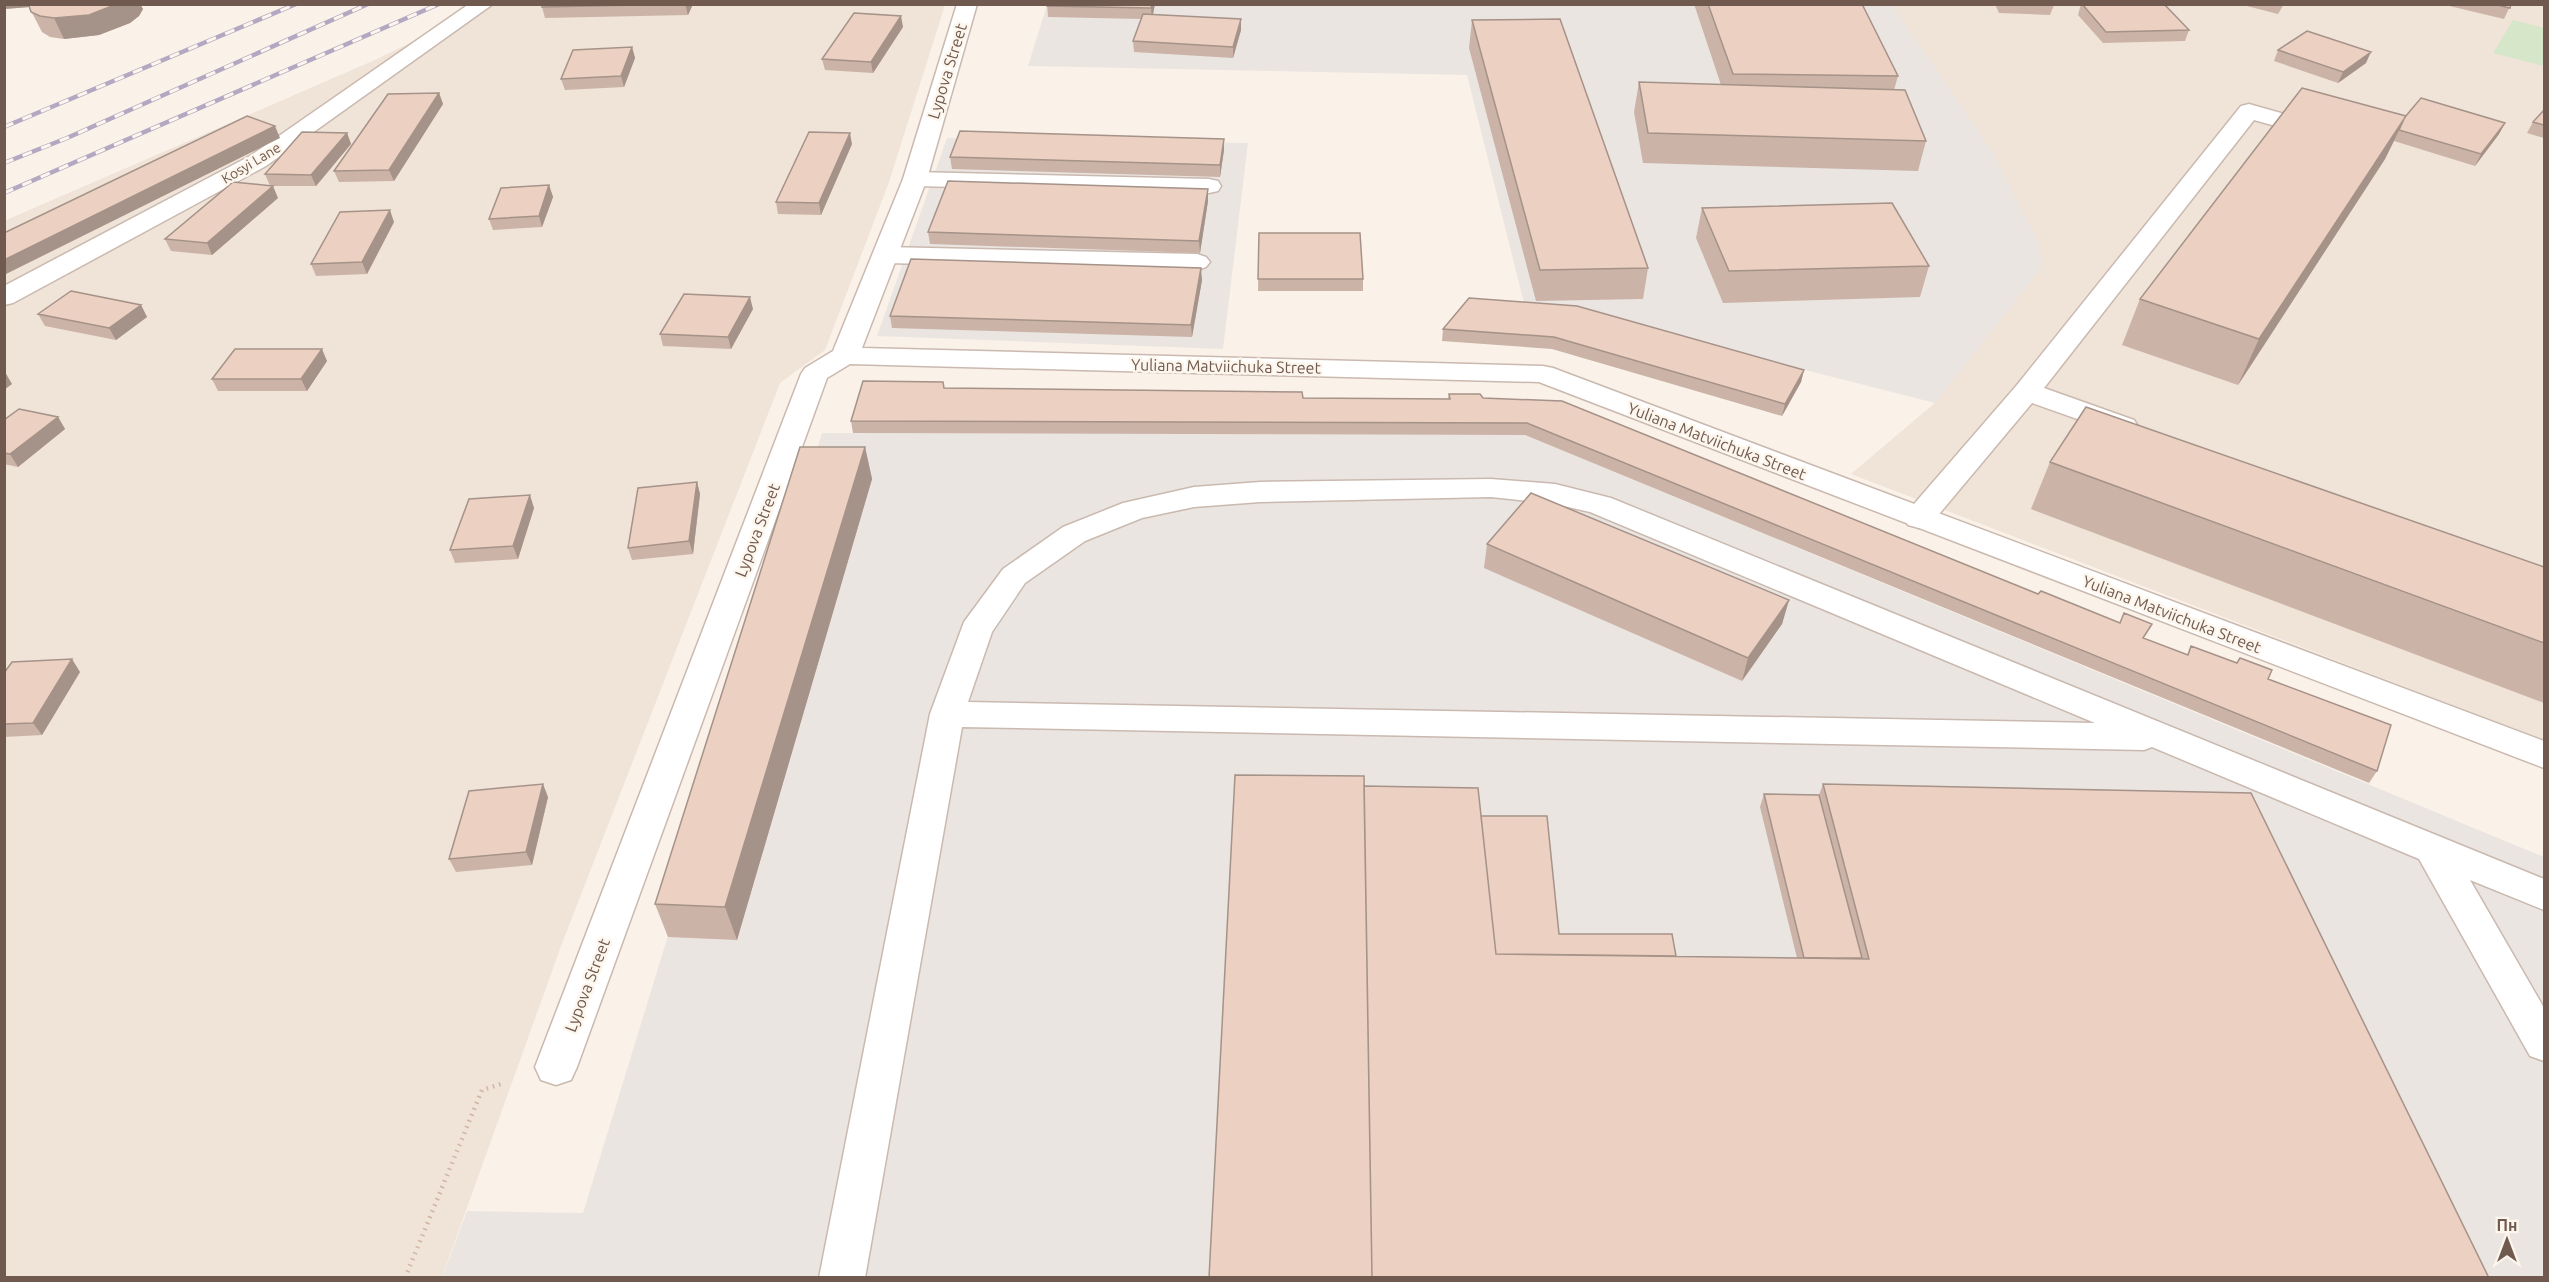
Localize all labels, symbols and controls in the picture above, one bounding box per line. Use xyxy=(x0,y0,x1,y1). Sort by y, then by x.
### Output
street label: Lypova Street xyxy=(924,21,970,121)
street label: Kosyi Lane xyxy=(219,139,283,187)
street label: Yuliana Matviichuka Street xyxy=(1131,355,1322,377)
street label: Yuliana Matviichuka Street xyxy=(1625,399,1809,484)
street label: Lypova Street xyxy=(731,480,783,579)
street label: Yuliana Matviichuka Street xyxy=(2080,572,2264,657)
street label: Lypova Street xyxy=(561,935,613,1034)
north arrow xyxy=(2477,1210,2537,1270)
text: Пн xyxy=(2497,1216,2517,1234)

